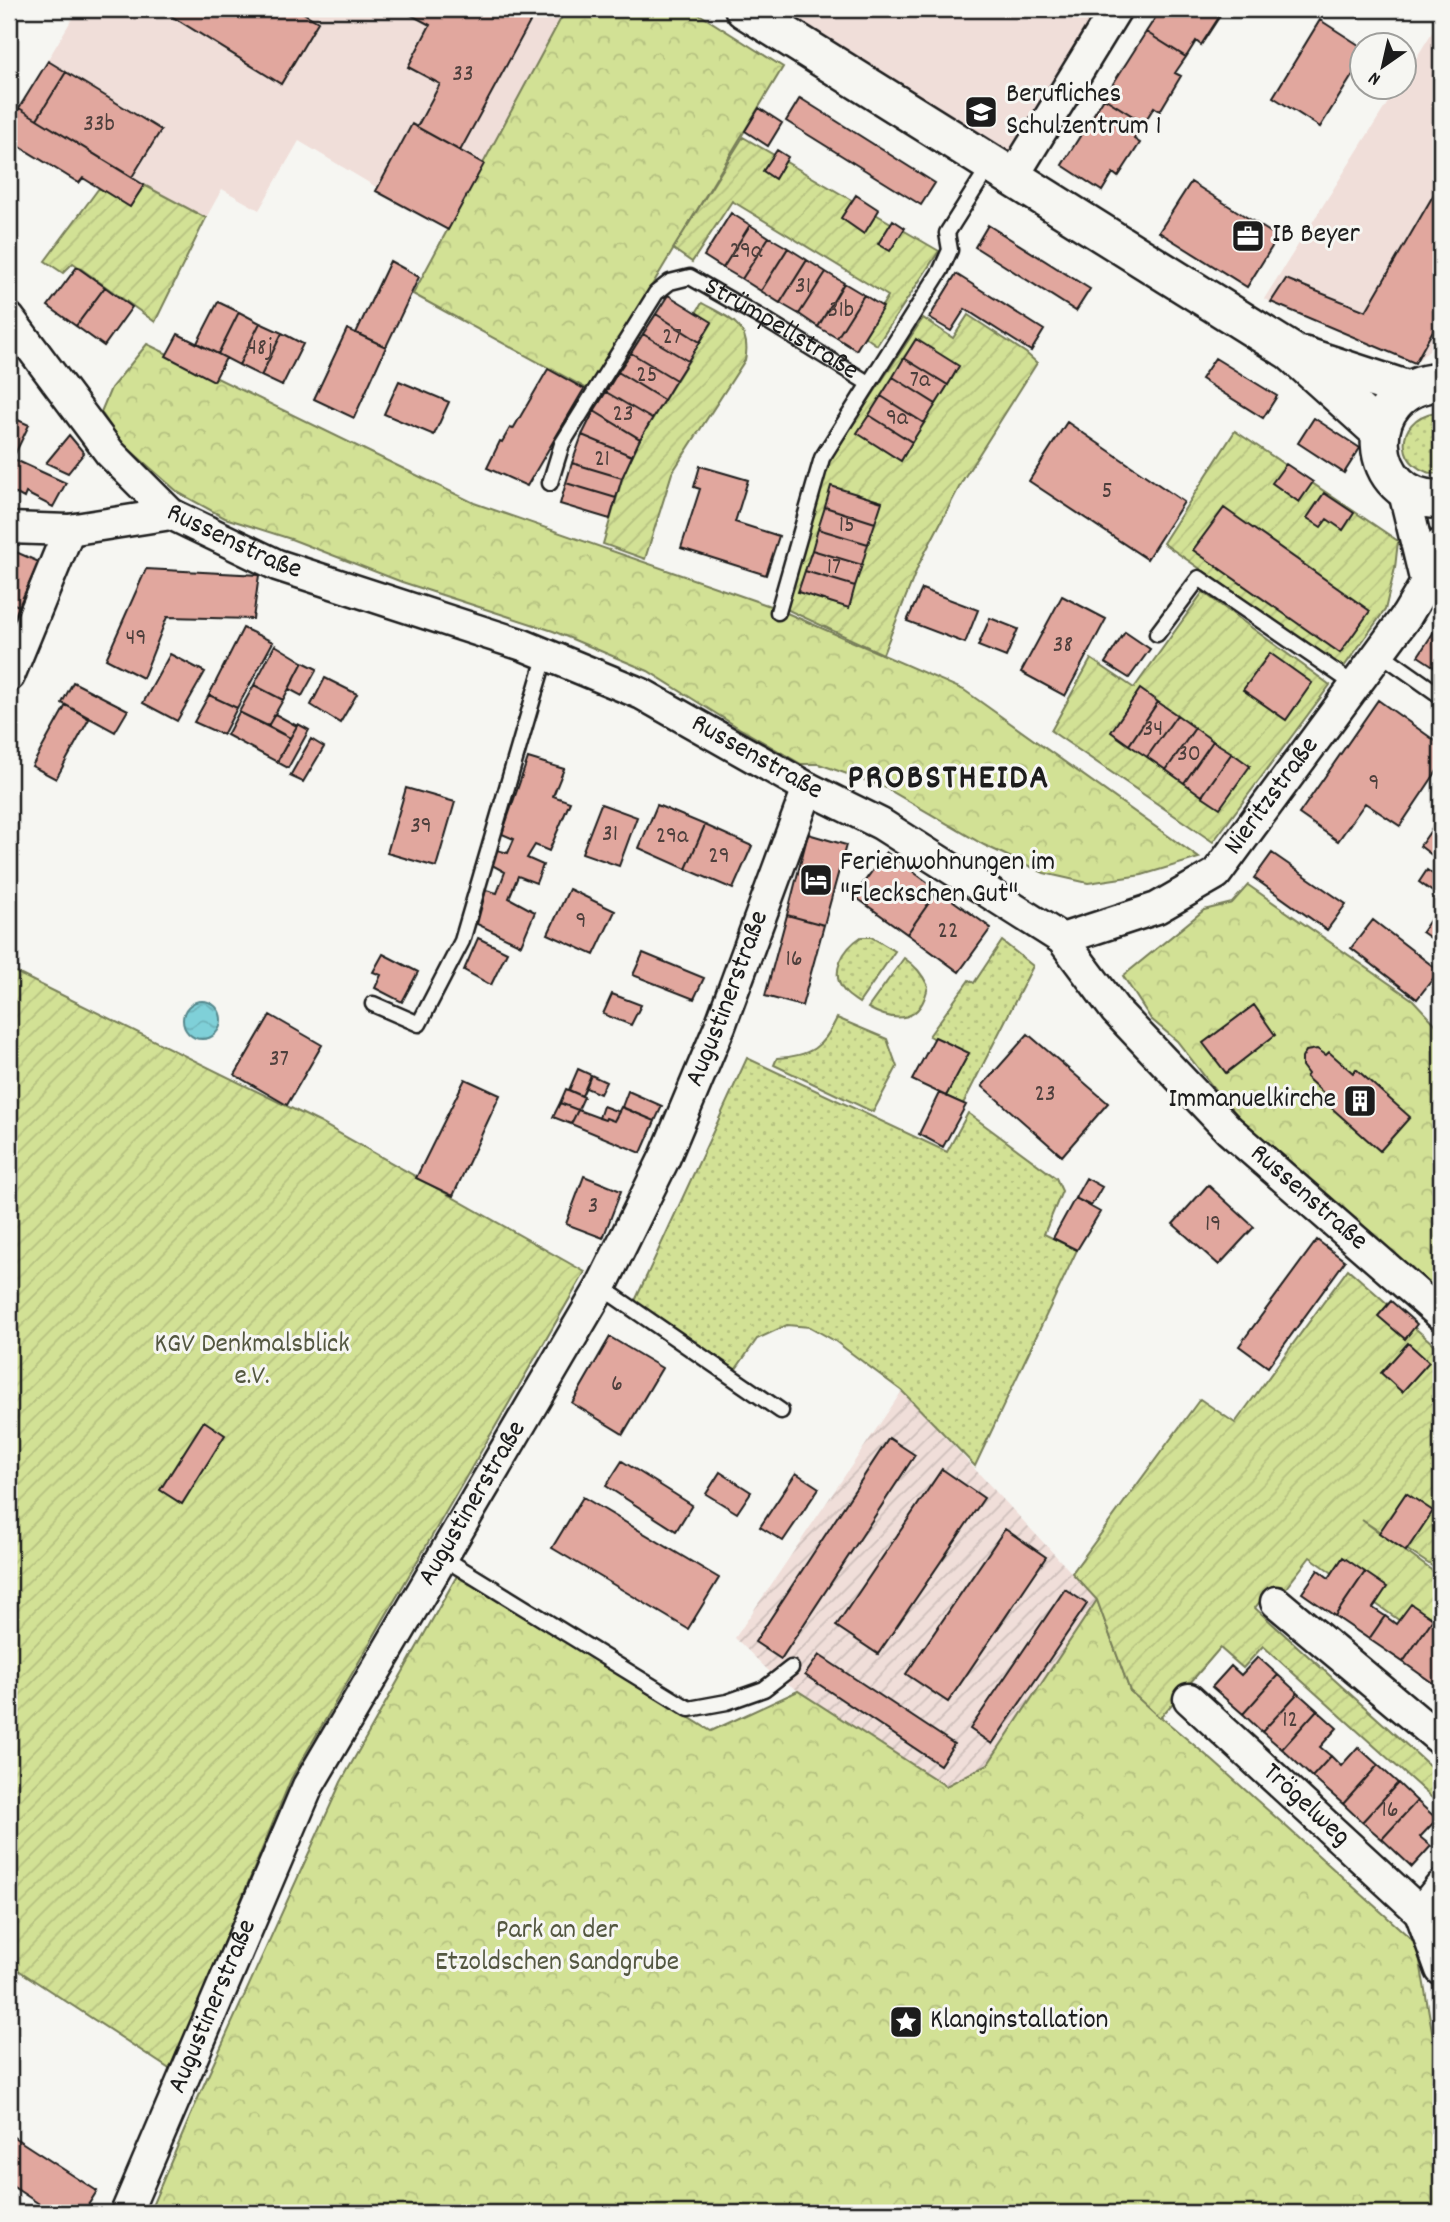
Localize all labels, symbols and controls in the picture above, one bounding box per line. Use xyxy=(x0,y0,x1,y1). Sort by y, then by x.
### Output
north arrow xyxy=(1348,32,1418,102)
house number: 33 xyxy=(452,58,474,92)
text: N xyxy=(1364,63,1387,91)
place label: Berufliches Schulzentrum 1 xyxy=(1006,76,1162,148)
school or university icon: Berufliches Schulzentrum 1 xyxy=(962,93,1000,131)
house number: 33b xyxy=(83,108,115,142)
place label: IB Beyer xyxy=(1272,216,1361,256)
office icon: IB Beyer xyxy=(1229,217,1267,255)
house number: 29a xyxy=(730,235,763,269)
street label: Strümpellstraße xyxy=(696,268,866,392)
house number: 31 xyxy=(795,270,811,304)
house number: 31b xyxy=(828,294,854,328)
house number: 27 xyxy=(662,321,682,355)
house number: 48j xyxy=(247,332,273,366)
house number: 25 xyxy=(636,359,658,393)
house number: 7a xyxy=(910,364,931,398)
house number: 23 xyxy=(612,398,634,432)
house number: 9a xyxy=(886,402,909,436)
house number: 21 xyxy=(594,443,610,477)
house number: 5 xyxy=(1101,475,1113,509)
street label: Russenstraße xyxy=(159,494,306,592)
house number: 15 xyxy=(839,509,855,543)
house number: 17 xyxy=(827,551,841,585)
house number: 49 xyxy=(126,622,146,656)
house number: 38 xyxy=(1053,629,1073,663)
street label: Russenstraße xyxy=(683,705,829,812)
house number: 34 xyxy=(1143,713,1163,747)
street label: Nieritzstraße xyxy=(1216,729,1330,865)
house number: 30 xyxy=(1177,738,1201,772)
district label: PROBSTHEIDA xyxy=(848,755,1050,805)
house number: 9 xyxy=(1369,767,1380,801)
house number: 39 xyxy=(410,810,432,844)
house number: 31 xyxy=(602,818,618,852)
house number: 29a xyxy=(656,820,689,854)
house number: 29 xyxy=(708,840,730,874)
place label: Ferienwohnungen im "Fleckschen Gut" xyxy=(840,844,1055,916)
hotel icon: Ferienwohnungen im "Fleckschen Gut" xyxy=(797,861,835,899)
house number: 9 xyxy=(576,905,587,939)
street label: Augustinerstraße xyxy=(676,905,781,1093)
house number: 22 xyxy=(938,915,958,949)
house number: 16 xyxy=(785,943,803,977)
house number: 37 xyxy=(269,1043,289,1077)
house number: 23 xyxy=(1034,1078,1056,1112)
place label: Immanuelkirche xyxy=(1168,1081,1336,1121)
building icon: Immanuelkirche xyxy=(1341,1082,1379,1120)
street label: Russenstraße xyxy=(1240,1136,1376,1262)
house number: 3 xyxy=(588,1190,598,1224)
house number: 19 xyxy=(1205,1208,1221,1242)
park label: KGV Denkmalsblick e.V. xyxy=(154,1326,350,1398)
house number: 6 xyxy=(611,1368,623,1402)
street label: Augustinerstraße xyxy=(409,1414,538,1594)
house number: 12 xyxy=(1282,1704,1298,1738)
street label: Trögelweg xyxy=(1252,1755,1358,1857)
house number: 16 xyxy=(1381,1794,1399,1828)
park label: Park an der Etzoldschen Sandgrube xyxy=(435,1912,679,1984)
street label: Augustinerstraße xyxy=(159,1914,269,2100)
place label: Klanginstallation xyxy=(930,2002,1109,2042)
place icon: Klanginstallation xyxy=(887,2003,925,2041)

